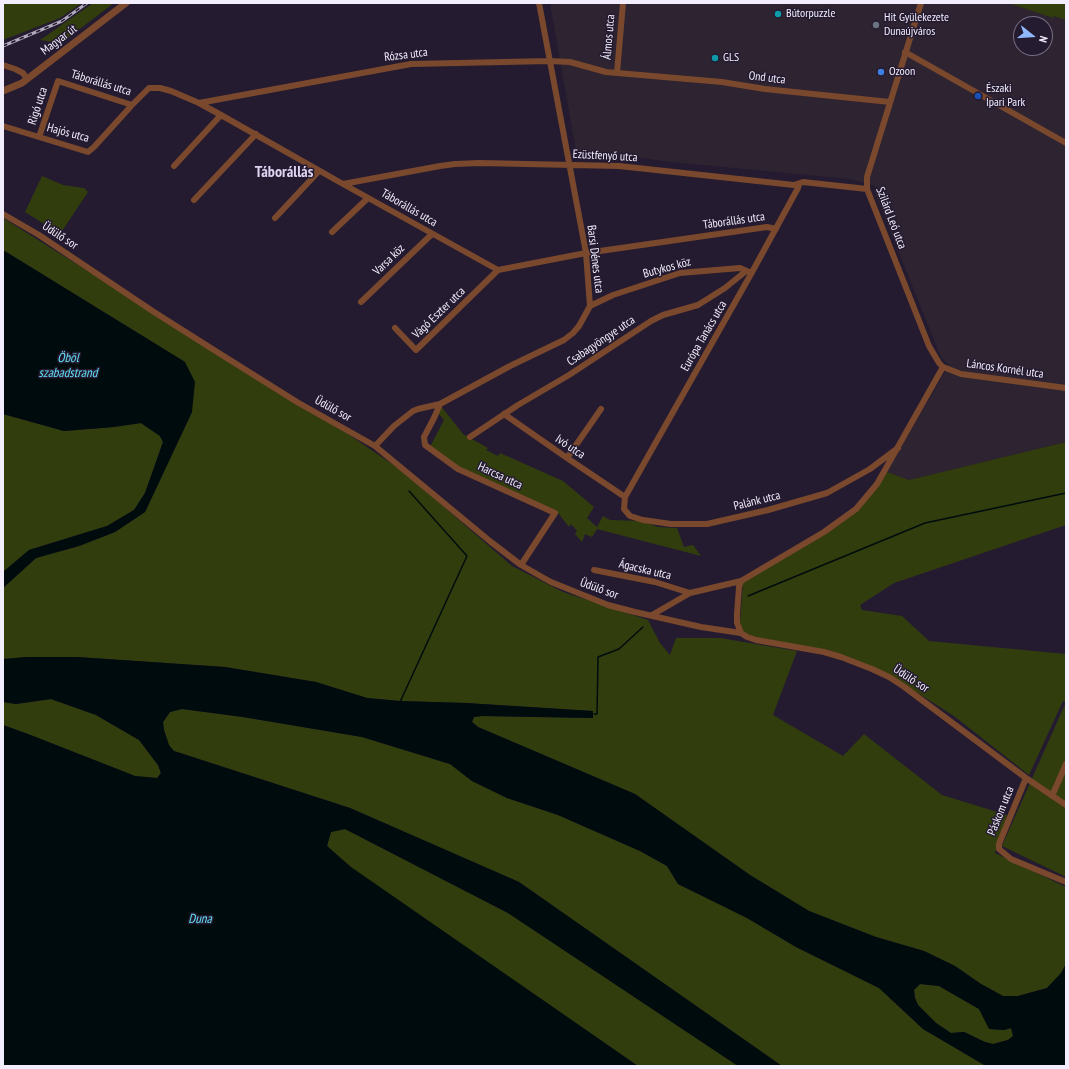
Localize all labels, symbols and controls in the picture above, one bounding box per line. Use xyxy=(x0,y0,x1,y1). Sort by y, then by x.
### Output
place label: Bútorpuzzle xyxy=(786,7,835,21)
marker: Bútorpuzzle xyxy=(773,9,783,19)
place label: Hit Gyülekezete Dunaújváros xyxy=(884,11,949,39)
street label: Álmos utca xyxy=(600,14,618,60)
north arrow xyxy=(1013,16,1053,56)
marker: Hit Gyülekezete Dunaújváros xyxy=(871,20,881,30)
street label: Magyar út xyxy=(38,22,80,58)
text: N xyxy=(1036,34,1051,44)
street label: Rózsa utca xyxy=(384,45,428,65)
place label: GLS xyxy=(723,51,739,65)
marker: GLS xyxy=(710,53,720,63)
place label: Ozoon xyxy=(889,65,915,79)
street label: Táborállás utca xyxy=(69,67,133,99)
marker: Ozoon xyxy=(876,67,886,77)
street label: Ond utca xyxy=(748,69,786,87)
place label: Északi Ipari Park xyxy=(986,82,1025,110)
street label: Rigó utca xyxy=(25,85,51,127)
marker: Északi Ipari Park xyxy=(973,91,983,101)
street label: Hajós utca xyxy=(45,120,91,146)
street label: Ezüstfenyő utca xyxy=(572,147,638,165)
district label: Táborállás xyxy=(255,162,313,182)
street label: Szilárd Leó utca xyxy=(873,185,909,251)
street label: Táborállás utca xyxy=(378,186,440,230)
street label: Táborállás utca xyxy=(702,210,766,232)
street label: Üdülő sor xyxy=(39,219,81,253)
street label: Barsi Dénes utca xyxy=(584,224,606,294)
street label: Varsa köz xyxy=(370,241,408,279)
street label: Butykos köz xyxy=(642,255,692,281)
street label: Vágó Eszter utca xyxy=(410,284,468,342)
street label: Európa Tanács utca xyxy=(678,298,730,374)
street label: Csabagyöngye utca xyxy=(564,313,638,369)
water label: Öböl szabadstrand xyxy=(39,350,97,381)
street label: Láncos Kornél utca xyxy=(965,356,1045,382)
street label: Üdülő sor xyxy=(312,393,354,425)
street label: Ivó utca xyxy=(552,432,588,462)
street label: Harcsa utca xyxy=(475,459,525,493)
street label: Palánk utca xyxy=(732,488,782,514)
street label: Ágacska utca xyxy=(617,557,673,583)
street label: Üdülő sor xyxy=(578,575,620,603)
street label: Üdülő sor xyxy=(890,662,932,696)
street label: Páskom utca xyxy=(985,784,1017,838)
water label: Duna xyxy=(188,911,212,927)

